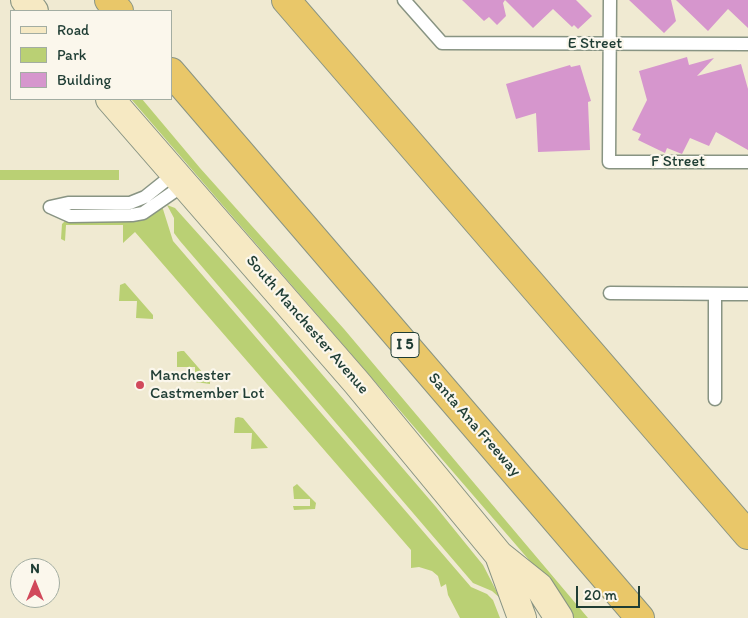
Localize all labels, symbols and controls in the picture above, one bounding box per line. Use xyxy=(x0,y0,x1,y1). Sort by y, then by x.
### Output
legend xyxy=(10,10,172,100)
text: Road xyxy=(57,21,89,39)
street label: E Street xyxy=(568,34,622,54)
text: Park xyxy=(57,46,87,64)
text: Building xyxy=(57,71,111,89)
street label: F Street xyxy=(651,152,705,172)
street label: South Manchester Avenue xyxy=(241,252,373,398)
road number: I 5 xyxy=(391,332,419,358)
place label: Manchester Castmember Lot xyxy=(150,366,264,404)
street label: Santa Ana Freeway xyxy=(424,369,524,481)
marker: Manchester Castmember Lot xyxy=(134,379,146,391)
north arrow xyxy=(10,558,60,608)
text: N xyxy=(30,560,40,577)
scale bar xyxy=(578,576,642,608)
text: 20 m xyxy=(584,586,617,604)

